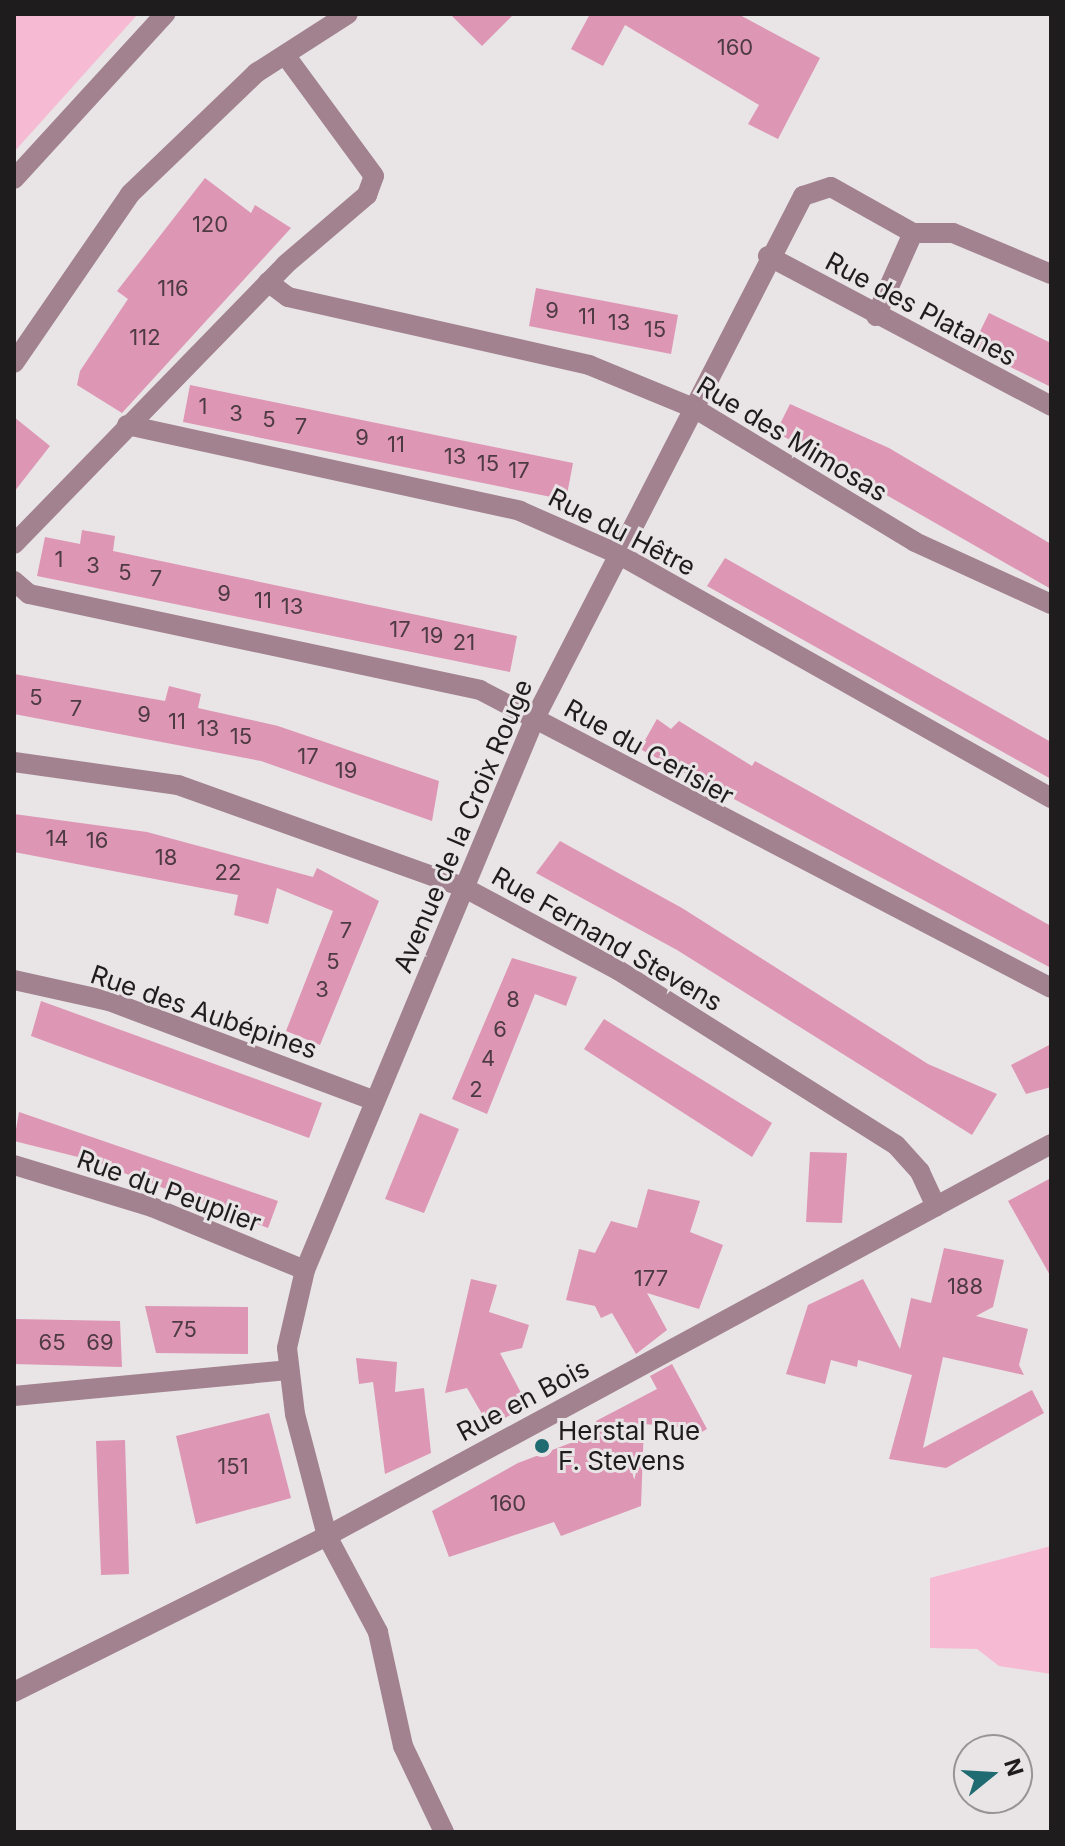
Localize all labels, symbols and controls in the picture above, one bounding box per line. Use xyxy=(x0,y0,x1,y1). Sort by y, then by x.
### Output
house number: 160 xyxy=(717,35,753,61)
house number: 120 xyxy=(192,212,228,238)
street label: Rue des Platanes xyxy=(820,246,1022,372)
house number: 116 xyxy=(157,276,189,302)
house number: 9 xyxy=(545,298,559,324)
house number: 11 xyxy=(578,304,596,330)
house number: 13 xyxy=(608,310,630,336)
house number: 15 xyxy=(644,317,666,343)
house number: 112 xyxy=(129,325,161,351)
street label: Rue des Mimosas xyxy=(691,370,893,508)
house number: 1 xyxy=(199,394,207,420)
house number: 3 xyxy=(229,401,243,427)
house number: 5 xyxy=(262,407,276,433)
house number: 7 xyxy=(295,414,307,440)
house number: 9 xyxy=(355,425,369,451)
house number: 11 xyxy=(387,432,405,458)
house number: 13 xyxy=(444,444,466,470)
house number: 15 xyxy=(477,451,499,477)
house number: 17 xyxy=(508,458,530,484)
street label: Rue du Hêtre xyxy=(543,482,701,582)
house number: 1 xyxy=(55,547,63,573)
house number: 3 xyxy=(86,553,100,579)
house number: 5 xyxy=(118,560,132,586)
house number: 7 xyxy=(150,566,162,592)
house number: 9 xyxy=(217,581,231,607)
house number: 11 xyxy=(254,588,272,614)
house number: 13 xyxy=(281,594,303,620)
house number: 17 xyxy=(389,617,411,643)
house number: 19 xyxy=(421,623,443,649)
house number: 21 xyxy=(453,630,475,656)
street label: Avenue de la Croix Rouge xyxy=(387,675,539,977)
house number: 5 xyxy=(29,685,43,711)
street label: Rue du Cerisier xyxy=(559,693,739,811)
house number: 7 xyxy=(70,696,82,722)
house number: 9 xyxy=(137,702,151,728)
house number: 11 xyxy=(168,709,186,735)
house number: 13 xyxy=(197,716,219,742)
house number: 15 xyxy=(230,724,252,750)
house number: 17 xyxy=(297,744,319,770)
house number: 19 xyxy=(335,758,357,784)
house number: 14 xyxy=(45,826,69,852)
house number: 16 xyxy=(86,828,108,854)
house number: 18 xyxy=(155,845,177,871)
house number: 22 xyxy=(215,860,241,886)
street label: Rue Fernand Stevens xyxy=(486,860,728,1018)
house number: 7 xyxy=(340,918,352,944)
house number: 5 xyxy=(326,949,340,975)
street label: Rue des Aubépines xyxy=(87,959,321,1065)
house number: 3 xyxy=(315,977,329,1003)
house number: 8 xyxy=(506,987,520,1013)
house number: 6 xyxy=(493,1017,507,1043)
house number: 4 xyxy=(481,1046,495,1072)
house number: 2 xyxy=(469,1077,483,1103)
street label: Rue du Peuplier xyxy=(73,1143,265,1239)
house number: 177 xyxy=(634,1266,668,1292)
house number: 188 xyxy=(947,1274,983,1300)
house number: 75 xyxy=(171,1317,197,1343)
house number: 65 xyxy=(38,1330,66,1356)
house number: 69 xyxy=(86,1330,114,1356)
street label: Rue en Bois xyxy=(452,1352,594,1448)
place label: Herstal Rue F. Stevens xyxy=(558,1415,700,1476)
marker: Herstal Rue F. Stevens xyxy=(533,1437,551,1455)
house number: 151 xyxy=(217,1454,249,1480)
house number: 160 xyxy=(490,1491,526,1517)
north arrow xyxy=(953,1734,1033,1814)
text: N xyxy=(999,1755,1029,1779)

